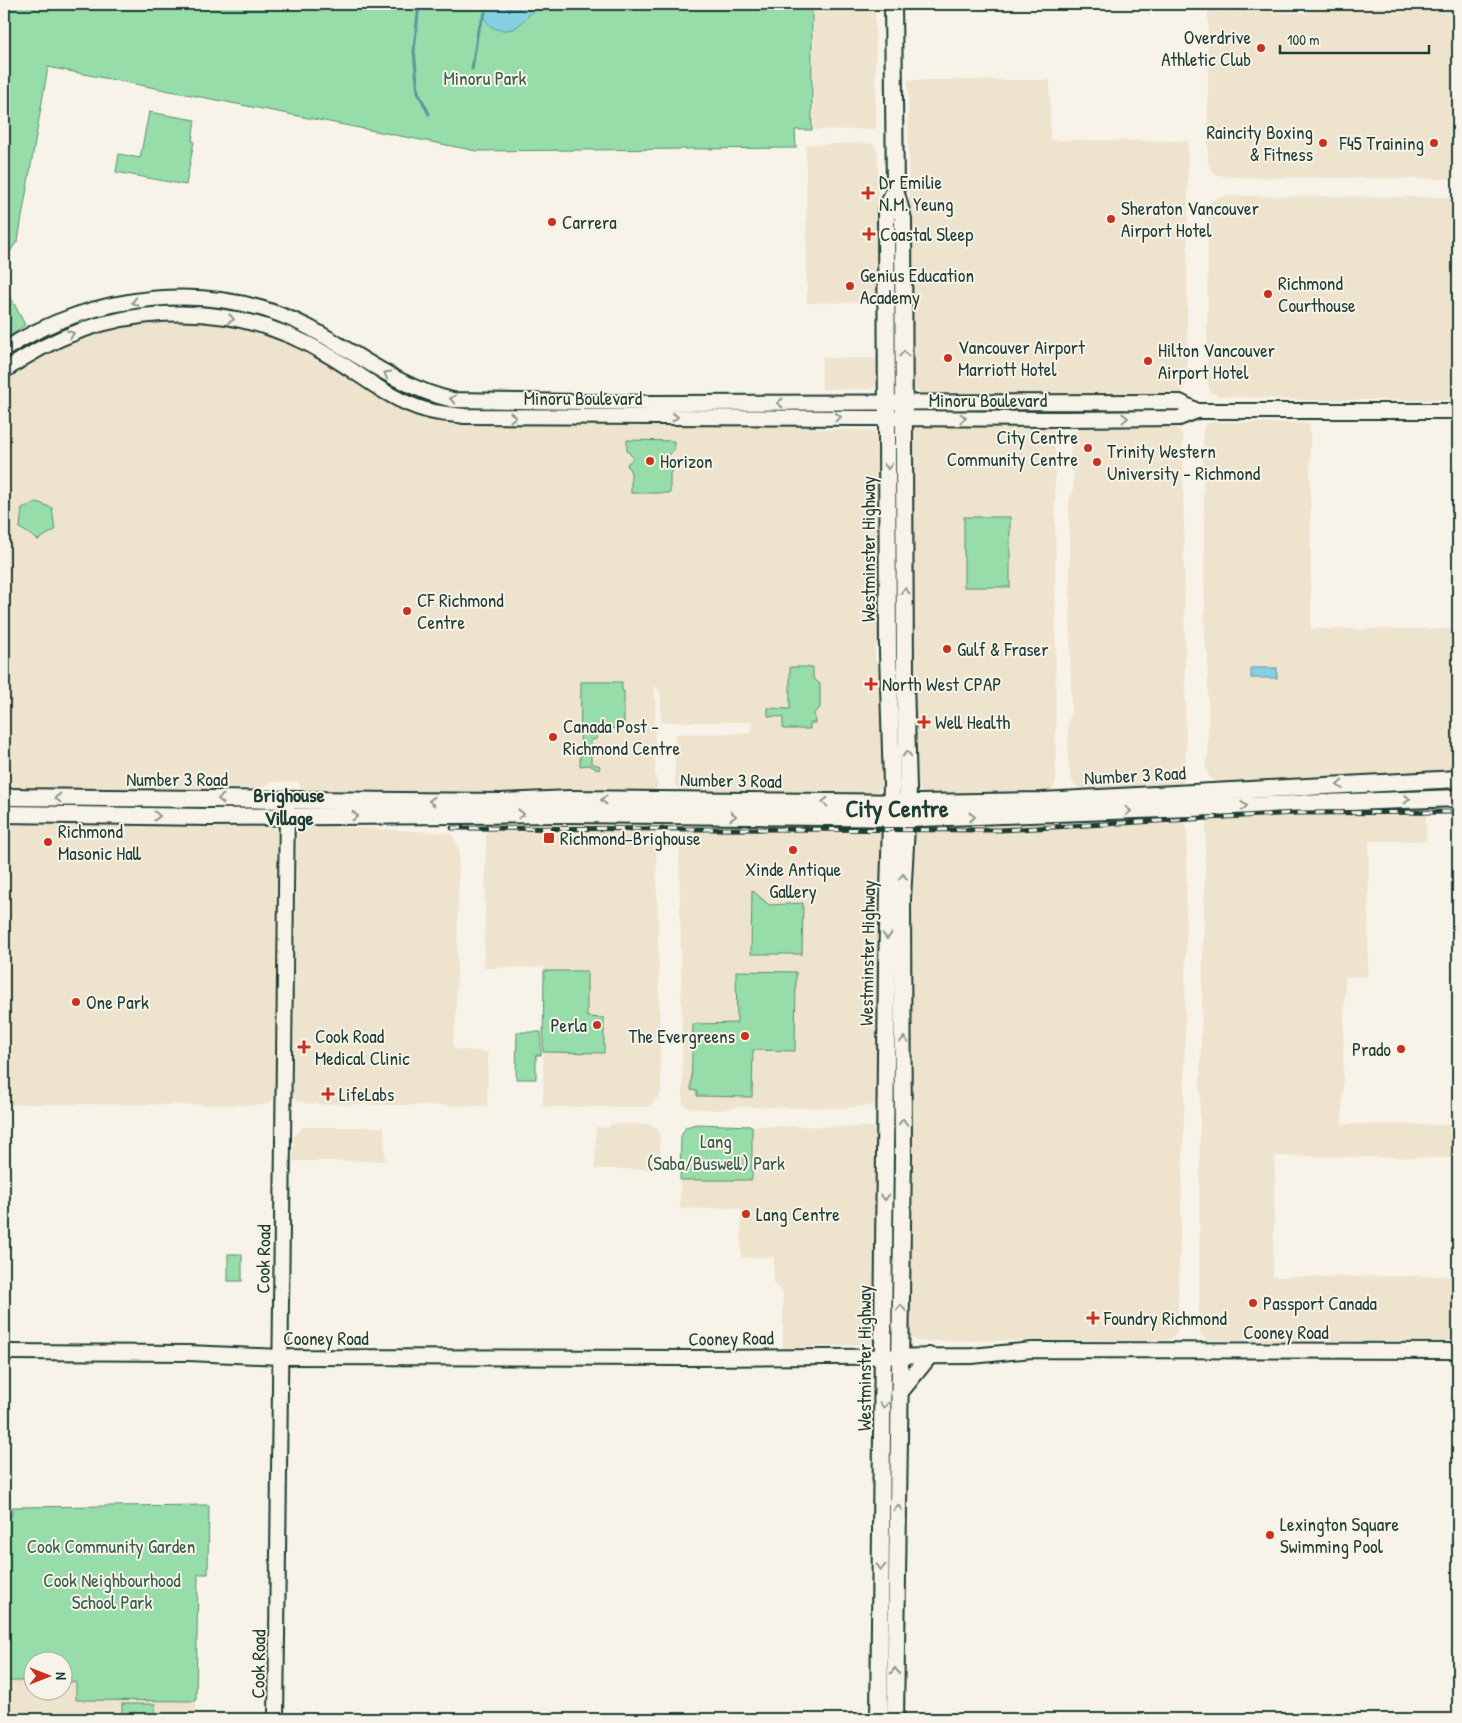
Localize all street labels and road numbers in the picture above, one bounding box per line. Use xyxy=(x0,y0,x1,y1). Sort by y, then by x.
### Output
street label: Minoru Boulevard xyxy=(524,385,643,411)
street label: Minoru Boulevard xyxy=(929,387,1048,413)
street label: Westminster Highway xyxy=(855,476,881,622)
street label: Number 3 Road xyxy=(1084,759,1187,791)
street label: Number 3 Road xyxy=(126,766,228,792)
street label: Number 3 Road xyxy=(680,766,783,794)
street label: Westminster Highway xyxy=(853,880,881,1026)
street label: Cook Road xyxy=(249,1224,277,1294)
street label: Westminster Highway xyxy=(851,1285,877,1431)
street label: Cooney Road xyxy=(1243,1319,1329,1345)
street label: Cooney Road xyxy=(688,1324,775,1352)
street label: Cooney Road xyxy=(283,1325,369,1351)
street label: Cook Road xyxy=(244,1629,272,1699)

